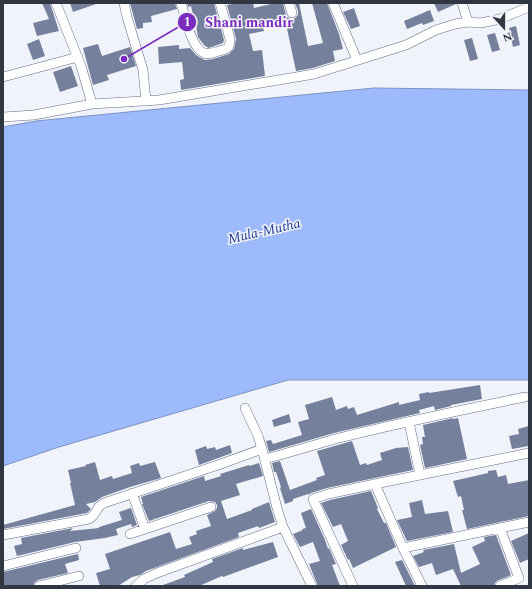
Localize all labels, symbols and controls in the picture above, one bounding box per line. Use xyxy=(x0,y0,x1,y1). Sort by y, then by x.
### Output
north arrow xyxy=(484,8,524,48)
callout: Shani mandir xyxy=(177,9,301,35)
text: Shani mandir xyxy=(205,12,293,33)
text: 1 xyxy=(184,13,190,32)
text: N xyxy=(500,27,515,46)
water label: Mula-Mutha xyxy=(226,212,302,250)

